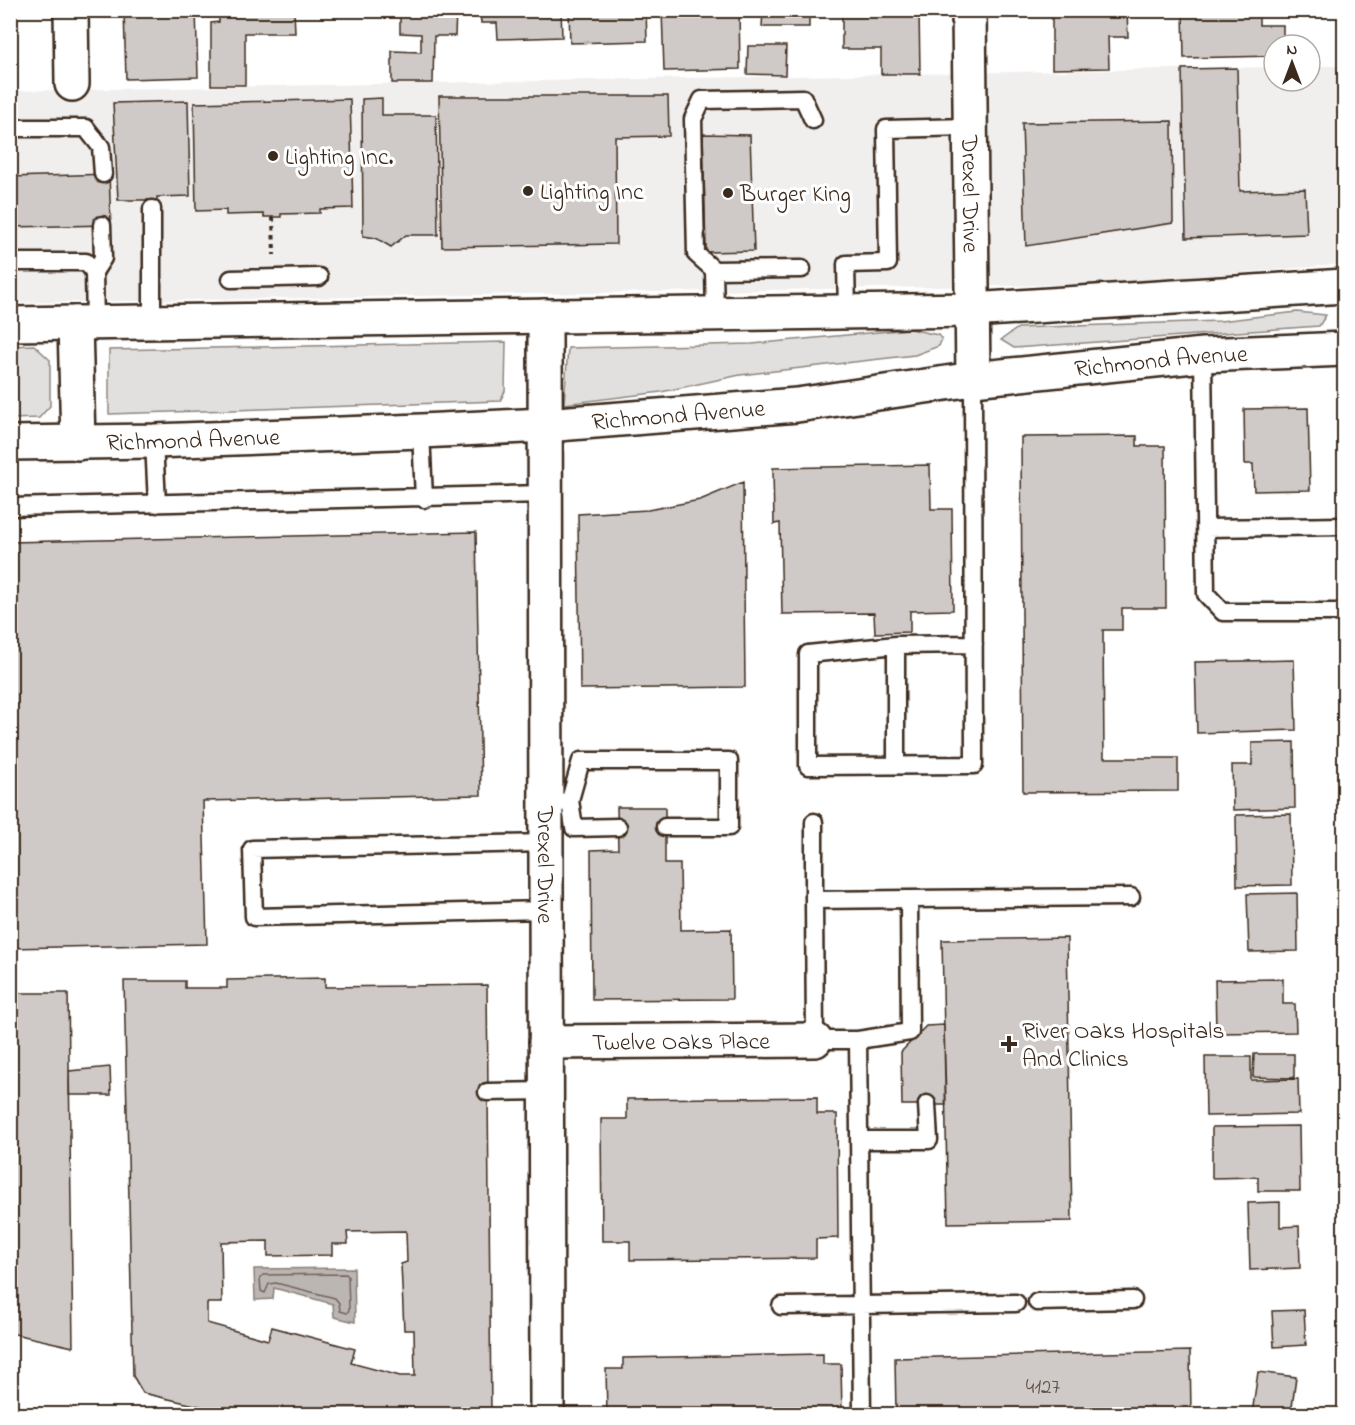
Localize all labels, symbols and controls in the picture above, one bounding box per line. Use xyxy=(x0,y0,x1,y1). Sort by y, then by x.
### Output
north arrow xyxy=(1262,33,1322,93)
text: N xyxy=(1287,38,1298,62)
street label: Drexel Drive xyxy=(950,134,987,253)
place label: Lighting Inc. xyxy=(285,141,394,176)
marker: Lighting Inc. xyxy=(266,149,280,163)
place label: Lighting Inc xyxy=(540,176,644,211)
place label: Burger King xyxy=(739,178,851,213)
marker: Lighting Inc xyxy=(521,184,535,198)
marker: Burger King xyxy=(721,186,735,200)
street label: Richmond Avenue xyxy=(1073,338,1249,388)
street label: Richmond Avenue xyxy=(590,393,767,441)
street label: Richmond Avenue xyxy=(106,421,281,462)
street label: Drexel Drive xyxy=(526,805,561,924)
place label: River Oaks Hospitals And Clinics xyxy=(1022,1015,1225,1078)
street label: Twelve Oaks Place xyxy=(592,1025,770,1062)
marker: River Oaks Hospitals And Clinics xyxy=(1000,1035,1018,1053)
house number: 4127 xyxy=(1026,1373,1061,1403)

